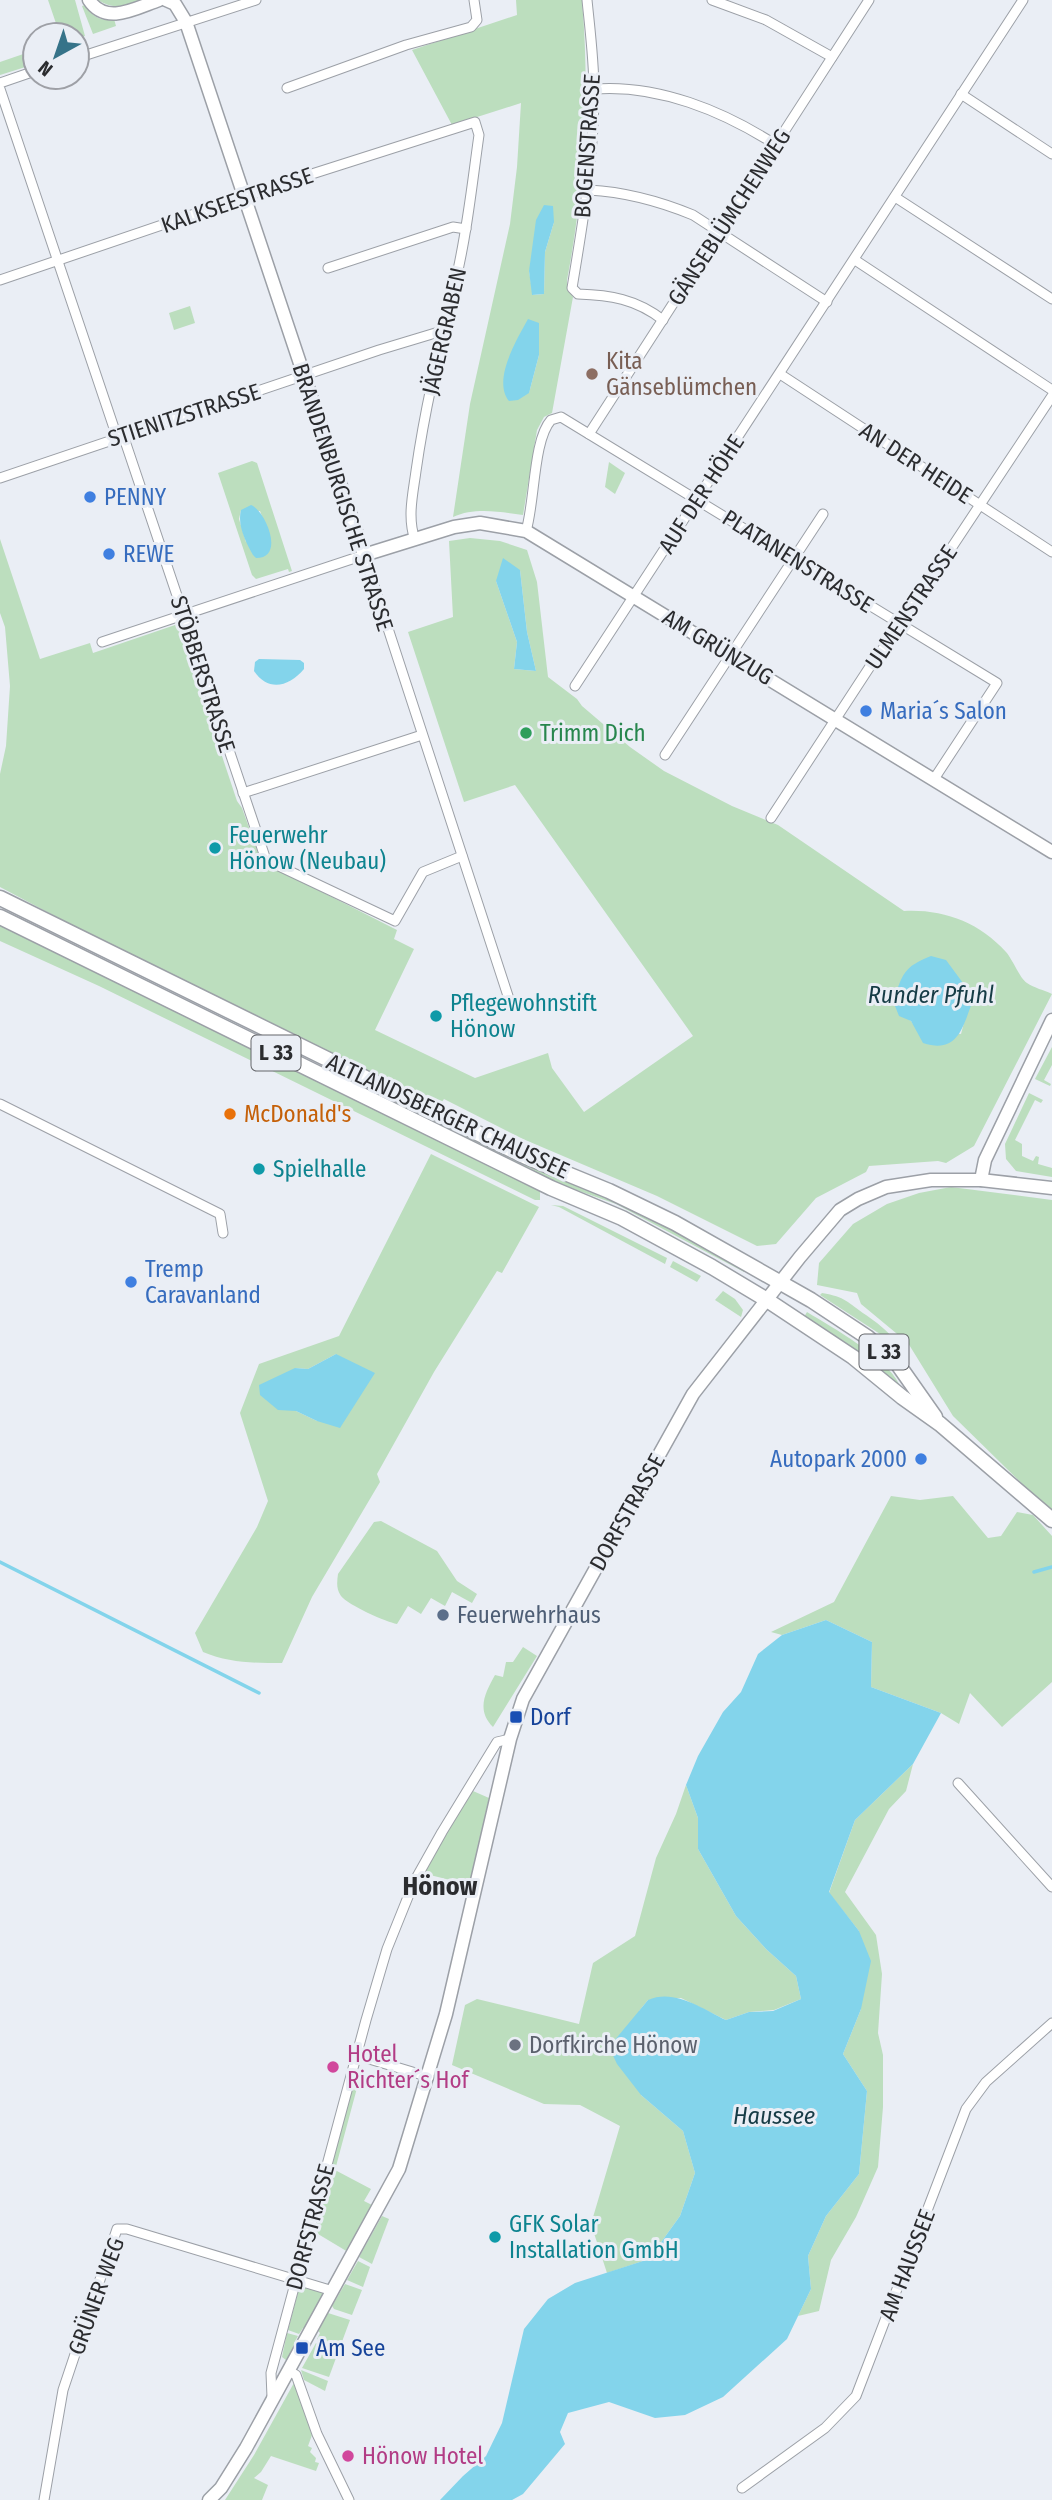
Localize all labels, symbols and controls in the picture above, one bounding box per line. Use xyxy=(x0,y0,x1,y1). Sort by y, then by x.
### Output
north arrow xyxy=(21,21,91,91)
text: N xyxy=(34,56,57,81)
street label: BOGENSTRASSE xyxy=(568,73,606,219)
street label: GÄNSEBLÜMCHENWEG xyxy=(662,124,796,310)
street label: KALKSEESTRASSE xyxy=(157,161,317,239)
street label: JÄGERGRABEN xyxy=(416,265,472,397)
place label: Kita Gänseblümchen xyxy=(606,347,757,401)
street label: BRANDENBURGISCHE STRASSE xyxy=(286,360,400,634)
marker: Kita Gänseblümchen xyxy=(584,366,600,382)
street label: STIENITZSTRASSE xyxy=(104,377,264,453)
street label: AN DER HEIDE xyxy=(855,416,977,510)
street label: AUF DER HÖHE xyxy=(652,429,750,559)
place label: PENNY xyxy=(104,483,167,511)
marker: PENNY xyxy=(82,489,98,505)
street label: PLATANENSTRASSE xyxy=(717,503,879,619)
street label: ULMENSTRASSE xyxy=(859,539,963,675)
place label: REWE xyxy=(123,540,174,568)
marker: REWE xyxy=(101,546,117,562)
street label: STÖBBERSTRASSE xyxy=(164,592,242,756)
street label: AM GRÜNZUG xyxy=(658,603,778,691)
place label: Maria´s Salon xyxy=(880,697,1007,725)
marker: Maria´s Salon xyxy=(858,703,874,719)
place label: Trimm Dich xyxy=(540,719,646,747)
marker: Trimm Dich xyxy=(518,725,534,741)
place label: Feuerwehr Hönow (Neubau) xyxy=(229,821,386,875)
marker: Feuerwehr Hönow (Neubau) xyxy=(207,840,223,856)
water label: Runder Pfuhl xyxy=(868,981,994,1009)
place label: Pflegewohnstift Hönow xyxy=(450,989,597,1043)
marker: Pflegewohnstift Hönow xyxy=(428,1008,444,1024)
road number: L 33 xyxy=(252,1036,300,1070)
street label: ALTLANDSBERGER CHAUSSEE xyxy=(322,1047,574,1185)
place label: McDonald's xyxy=(244,1100,352,1128)
marker: McDonald's xyxy=(222,1106,238,1122)
place label: Spielhalle xyxy=(273,1155,366,1183)
marker: Spielhalle xyxy=(251,1161,267,1177)
place label: Tremp Caravanland xyxy=(145,1255,261,1309)
marker: Tremp Caravanland xyxy=(123,1274,139,1290)
road number: L 33 xyxy=(860,1334,908,1370)
place label: Autopark 2000 xyxy=(770,1445,907,1473)
street label: DORFSTRASSE xyxy=(583,1449,671,1575)
marker: Autopark 2000 xyxy=(913,1451,929,1467)
place label: Feuerwehrhaus xyxy=(457,1601,601,1629)
marker: Feuerwehrhaus xyxy=(435,1607,451,1623)
place label: Dorf xyxy=(530,1703,572,1731)
marker: Dorf xyxy=(508,1709,524,1725)
district label: Hönow xyxy=(403,1871,478,1902)
place label: Dorfkirche Hönow xyxy=(529,2031,697,2059)
marker: Dorfkirche Hönow xyxy=(507,2037,523,2053)
place label: Hotel Richter´s Hof xyxy=(347,2040,471,2094)
marker: Hotel Richter´s Hof xyxy=(325,2059,341,2075)
water label: Haussee xyxy=(733,2102,815,2130)
street label: DORFSTRASSE xyxy=(280,2161,340,2293)
street label: AM HAUSSEE xyxy=(873,2205,941,2325)
place label: GFK Solar Installation GmbH xyxy=(509,2210,679,2264)
marker: GFK Solar Installation GmbH xyxy=(487,2229,503,2245)
street label: GRÜNER WEG xyxy=(62,2234,130,2358)
place label: Am See xyxy=(316,2334,385,2362)
marker: Am See xyxy=(294,2340,310,2356)
place label: Hönow Hotel xyxy=(362,2442,483,2470)
marker: Hönow Hotel xyxy=(340,2448,356,2464)

